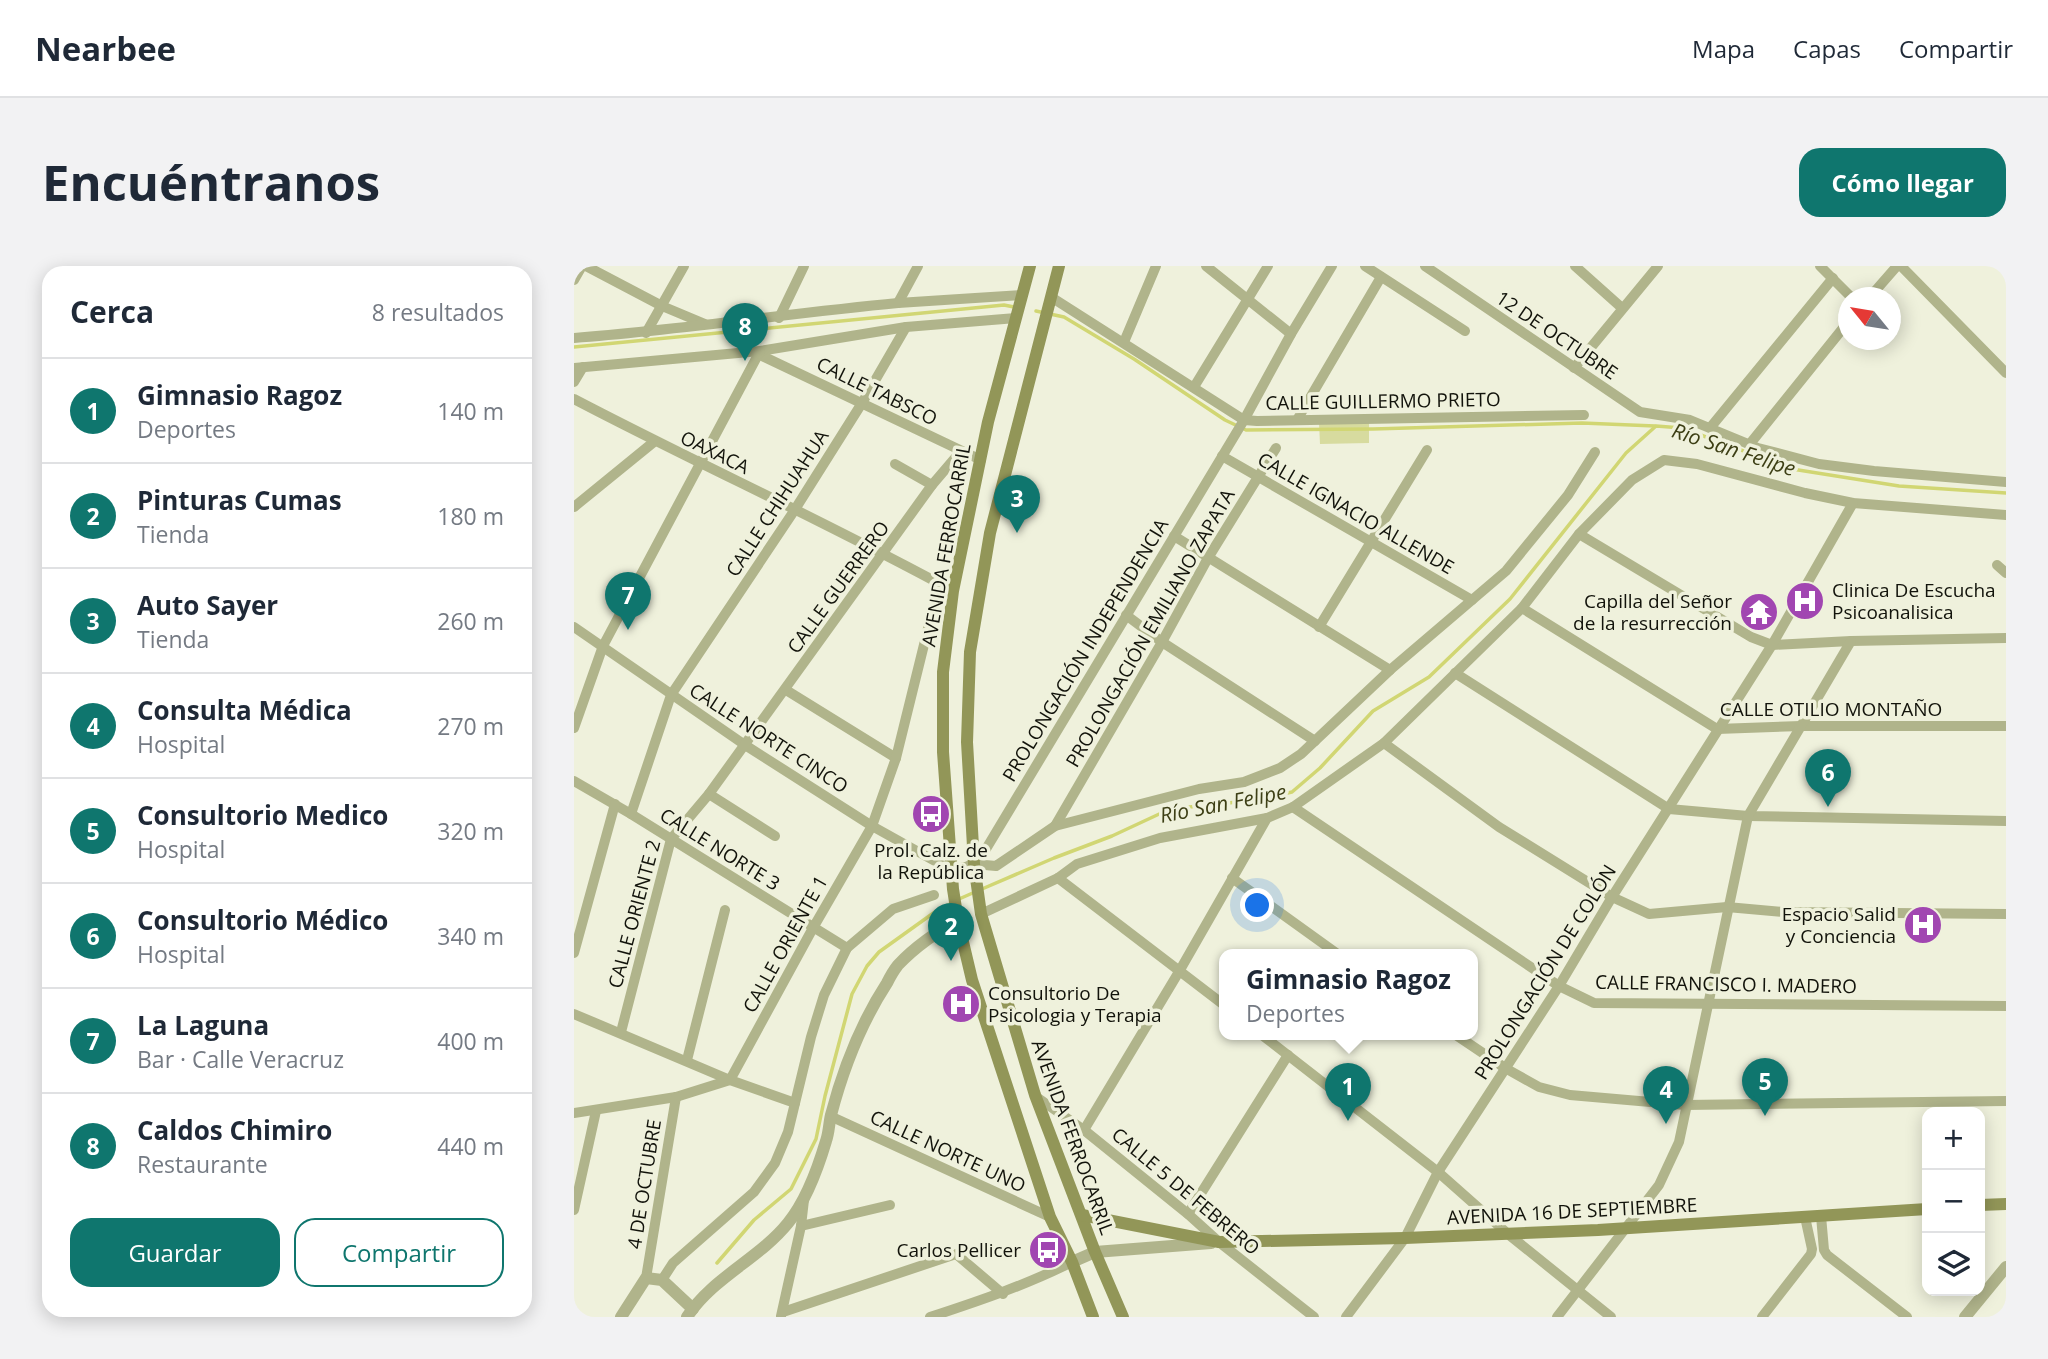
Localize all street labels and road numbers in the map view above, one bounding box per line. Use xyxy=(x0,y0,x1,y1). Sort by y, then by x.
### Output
street label: 12 DE OCTUBRE xyxy=(1491,285,1623,385)
street label: CALLE TABSCO xyxy=(812,351,942,431)
street label: CALLE GUILLERMO PRIETO xyxy=(1265,386,1501,416)
street label: OAXACA xyxy=(676,424,754,480)
street label: CALLE CHIHUAHUA xyxy=(720,424,834,582)
street label: AVENIDA FERROCARRIL xyxy=(915,441,977,648)
street label: CALLE IGNACIO ALLENDE xyxy=(1253,446,1459,580)
street label: PROLONGACIÓN EMILIANO ZAPATA xyxy=(1059,484,1241,772)
street label: PROLONGACIÓN INDEPENDENCIA xyxy=(996,514,1174,786)
street label: CALLE GUERRERO xyxy=(781,515,895,659)
street label: CALLE NORTE CINCO xyxy=(685,677,853,799)
street label: CALLE OTILIO MONTAÑO xyxy=(1720,696,1942,722)
street label: CALLE NORTE 3 xyxy=(655,802,785,896)
street label: CALLE ORIENTE 2 xyxy=(602,837,666,991)
street label: PROLONGACIÓN DE COLÓN xyxy=(1468,859,1622,1085)
street label: CALLE ORIENTE 1 xyxy=(737,871,833,1017)
street label: CALLE FRANCISCO I. MADERO xyxy=(1595,969,1857,999)
street label: AVENIDA FERROCARRIL xyxy=(1026,1036,1120,1238)
street label: CALLE NORTE UNO xyxy=(866,1104,1030,1198)
street label: 4 DE OCTUBRE xyxy=(621,1117,667,1251)
street label: CALLE 5 DE FEBRERO xyxy=(1106,1121,1266,1261)
street label: AVENIDA 16 DE SEPTIEMBRE xyxy=(1446,1191,1698,1231)

